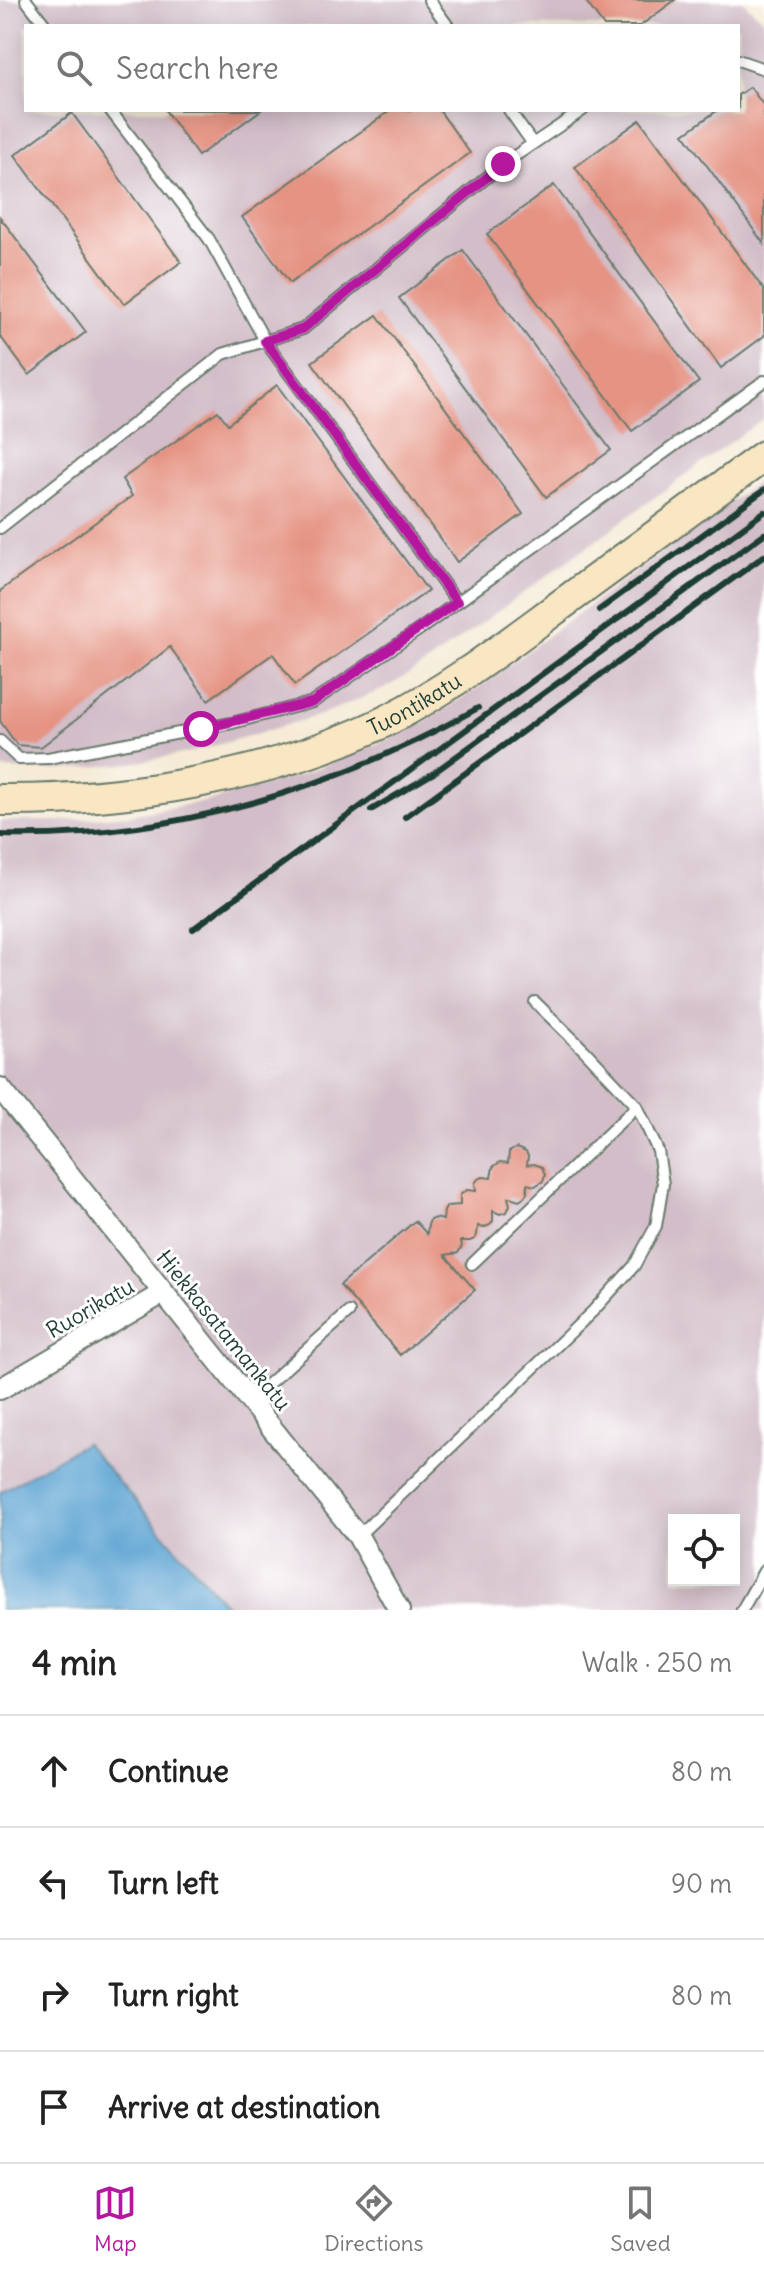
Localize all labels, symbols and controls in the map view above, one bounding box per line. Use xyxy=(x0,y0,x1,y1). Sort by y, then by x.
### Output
search box xyxy=(24,24,740,112)
icon: search xyxy=(52,46,96,90)
text: Search here xyxy=(116,49,279,87)
route end xyxy=(485,146,521,182)
street label: Tuontikatu xyxy=(363,666,467,742)
route start xyxy=(183,711,219,747)
street label: Hiekkasatamankatu xyxy=(151,1244,297,1416)
street label: Ruorikatu xyxy=(41,1272,139,1344)
map controls xyxy=(668,1514,740,1586)
button: locate xyxy=(668,1514,740,1586)
text: 4 min xyxy=(32,1641,117,1684)
text: Walk · 250 m xyxy=(582,1646,732,1679)
icon: ahead xyxy=(32,1749,76,1793)
text: Continue xyxy=(108,1752,229,1790)
text: 80 m xyxy=(671,1755,732,1788)
icon: left xyxy=(32,1861,76,1905)
text: Turn left xyxy=(108,1864,219,1902)
text: 90 m xyxy=(671,1867,732,1900)
icon: right xyxy=(32,1973,76,2017)
text: Turn right xyxy=(108,1976,239,2014)
text: 80 m xyxy=(671,1979,732,2012)
icon: arrive xyxy=(32,2085,76,2129)
text: Arrive at destination xyxy=(108,2088,380,2126)
tab: Map xyxy=(93,2181,137,2257)
tab: Directions xyxy=(324,2181,424,2257)
tab: Saved xyxy=(610,2181,671,2257)

